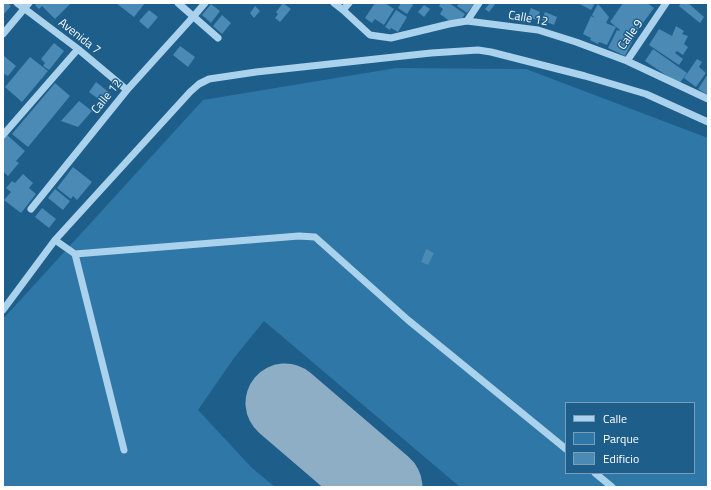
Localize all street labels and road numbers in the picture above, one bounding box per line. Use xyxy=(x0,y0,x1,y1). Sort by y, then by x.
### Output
street label: Calle 12 xyxy=(507,8,549,30)
street label: Avenida 7 xyxy=(55,16,103,58)
street label: Calle 9 xyxy=(615,17,647,53)
street label: Calle 12 xyxy=(89,77,125,117)

